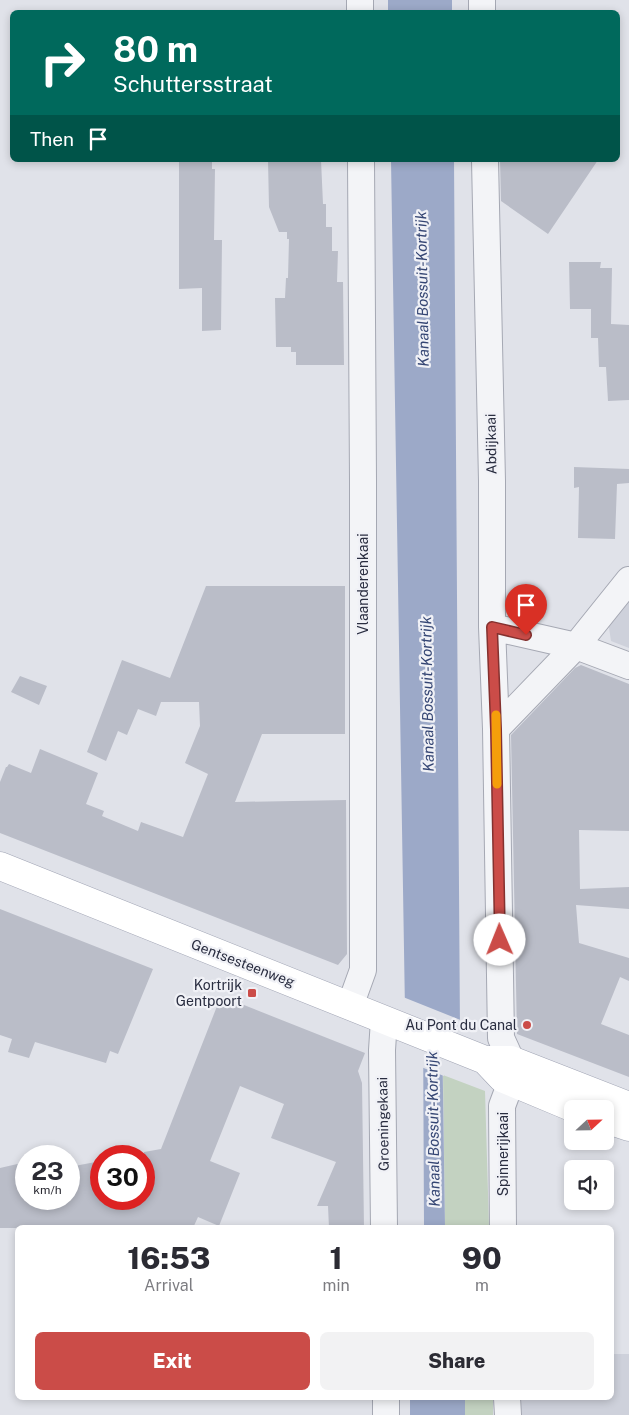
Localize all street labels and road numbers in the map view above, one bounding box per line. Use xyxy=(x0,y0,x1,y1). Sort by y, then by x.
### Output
street label: Abdijkaai xyxy=(482,414,500,474)
street label: Vlaanderenkaai xyxy=(355,533,371,635)
street label: Gentsesteenweg xyxy=(189,936,297,990)
street label: Groeningekaai xyxy=(374,1077,392,1171)
street label: Spinnerijkaai xyxy=(495,1112,511,1196)

